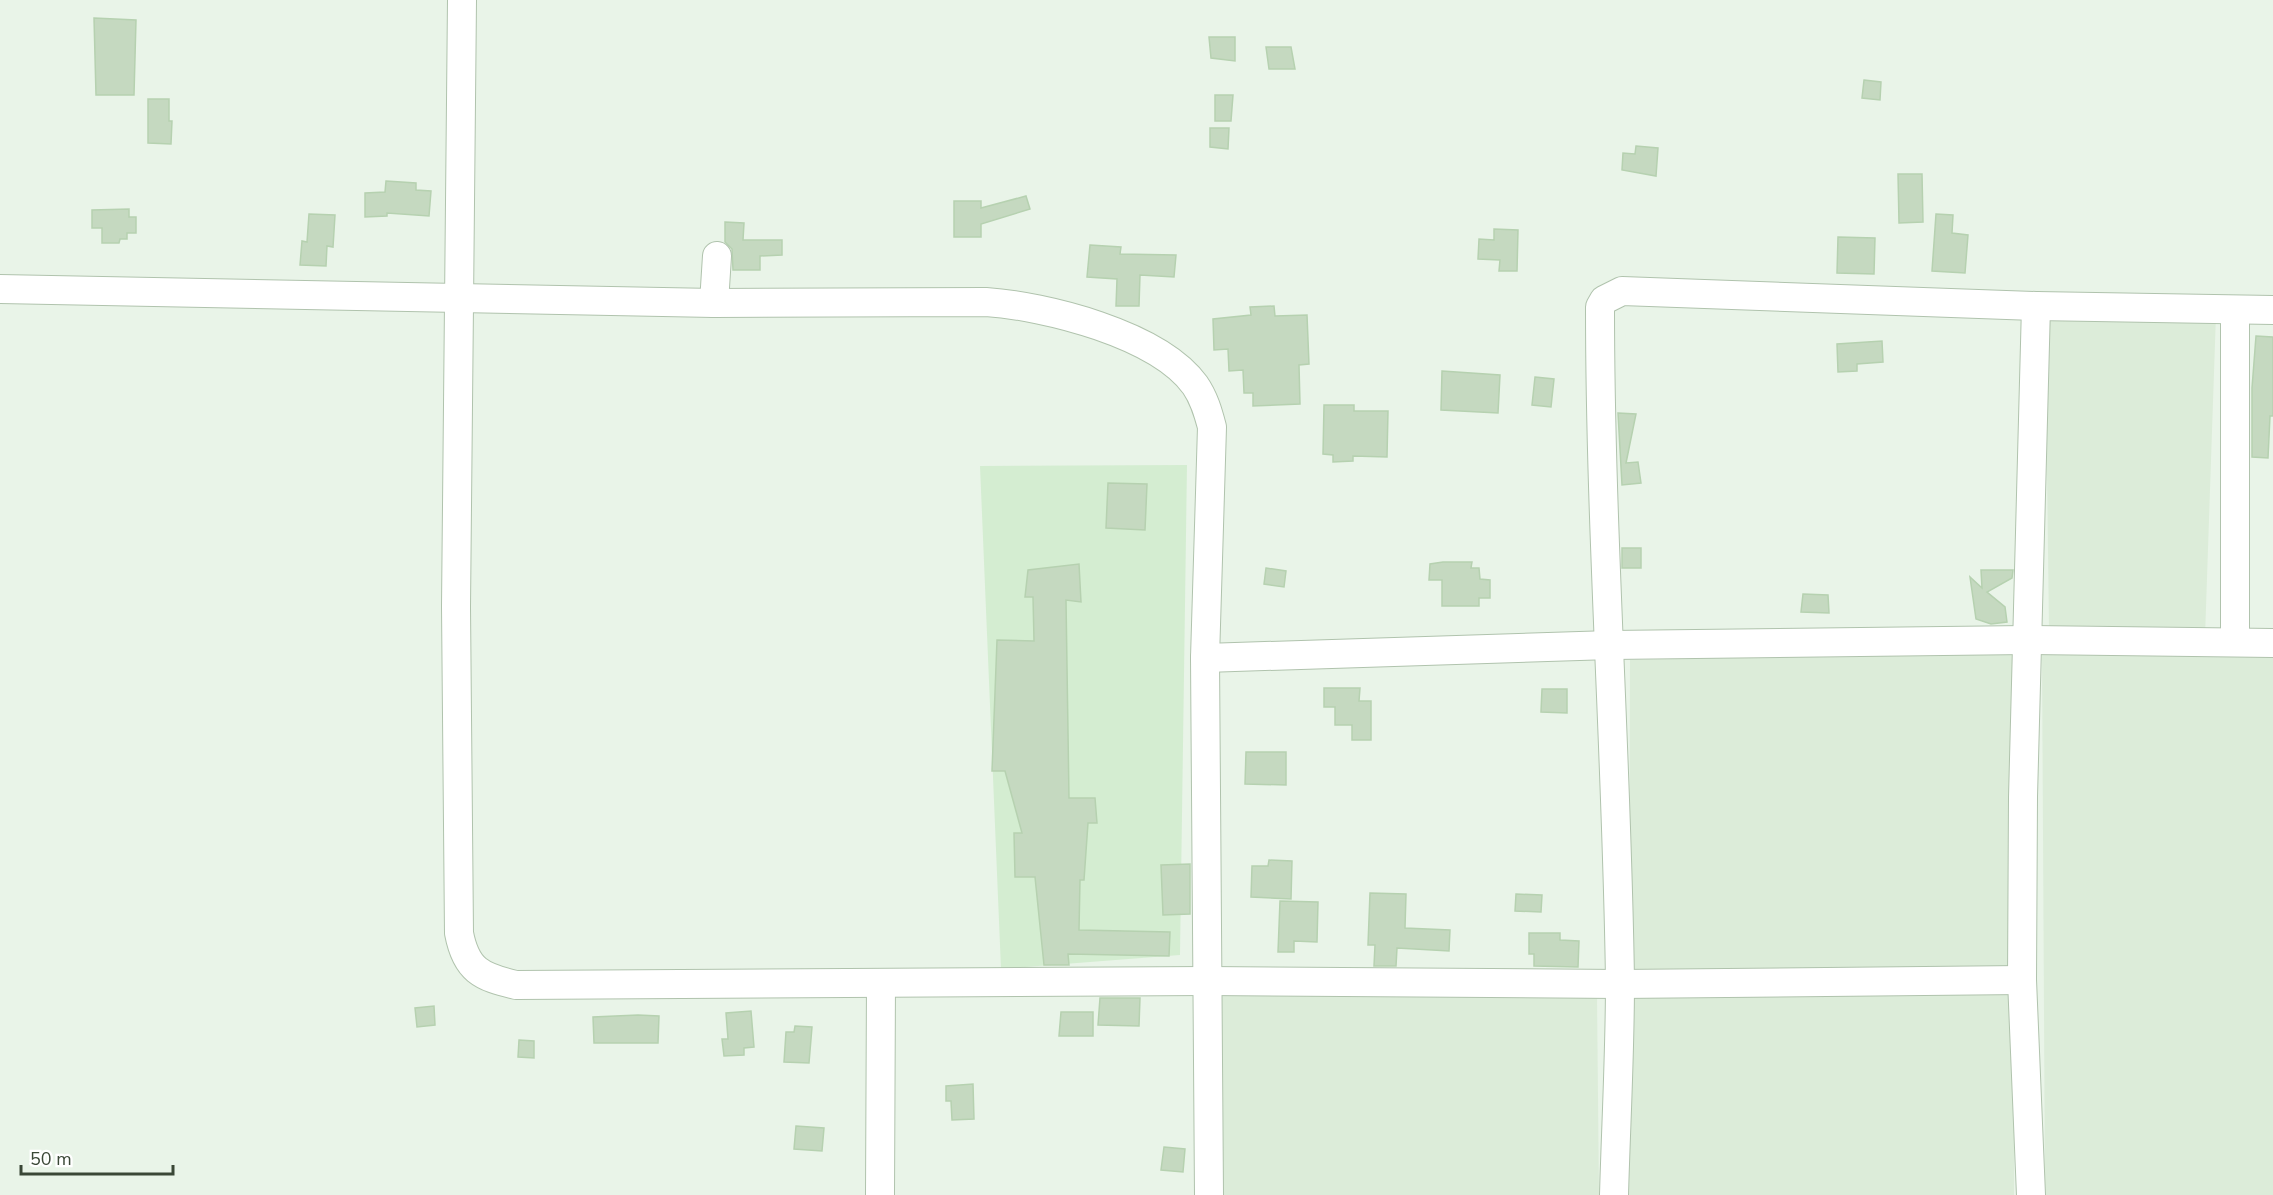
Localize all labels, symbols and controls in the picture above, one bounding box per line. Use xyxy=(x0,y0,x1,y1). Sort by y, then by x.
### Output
scale bar xyxy=(21,1138,172,1176)
text: 50 m xyxy=(30,1147,72,1171)

